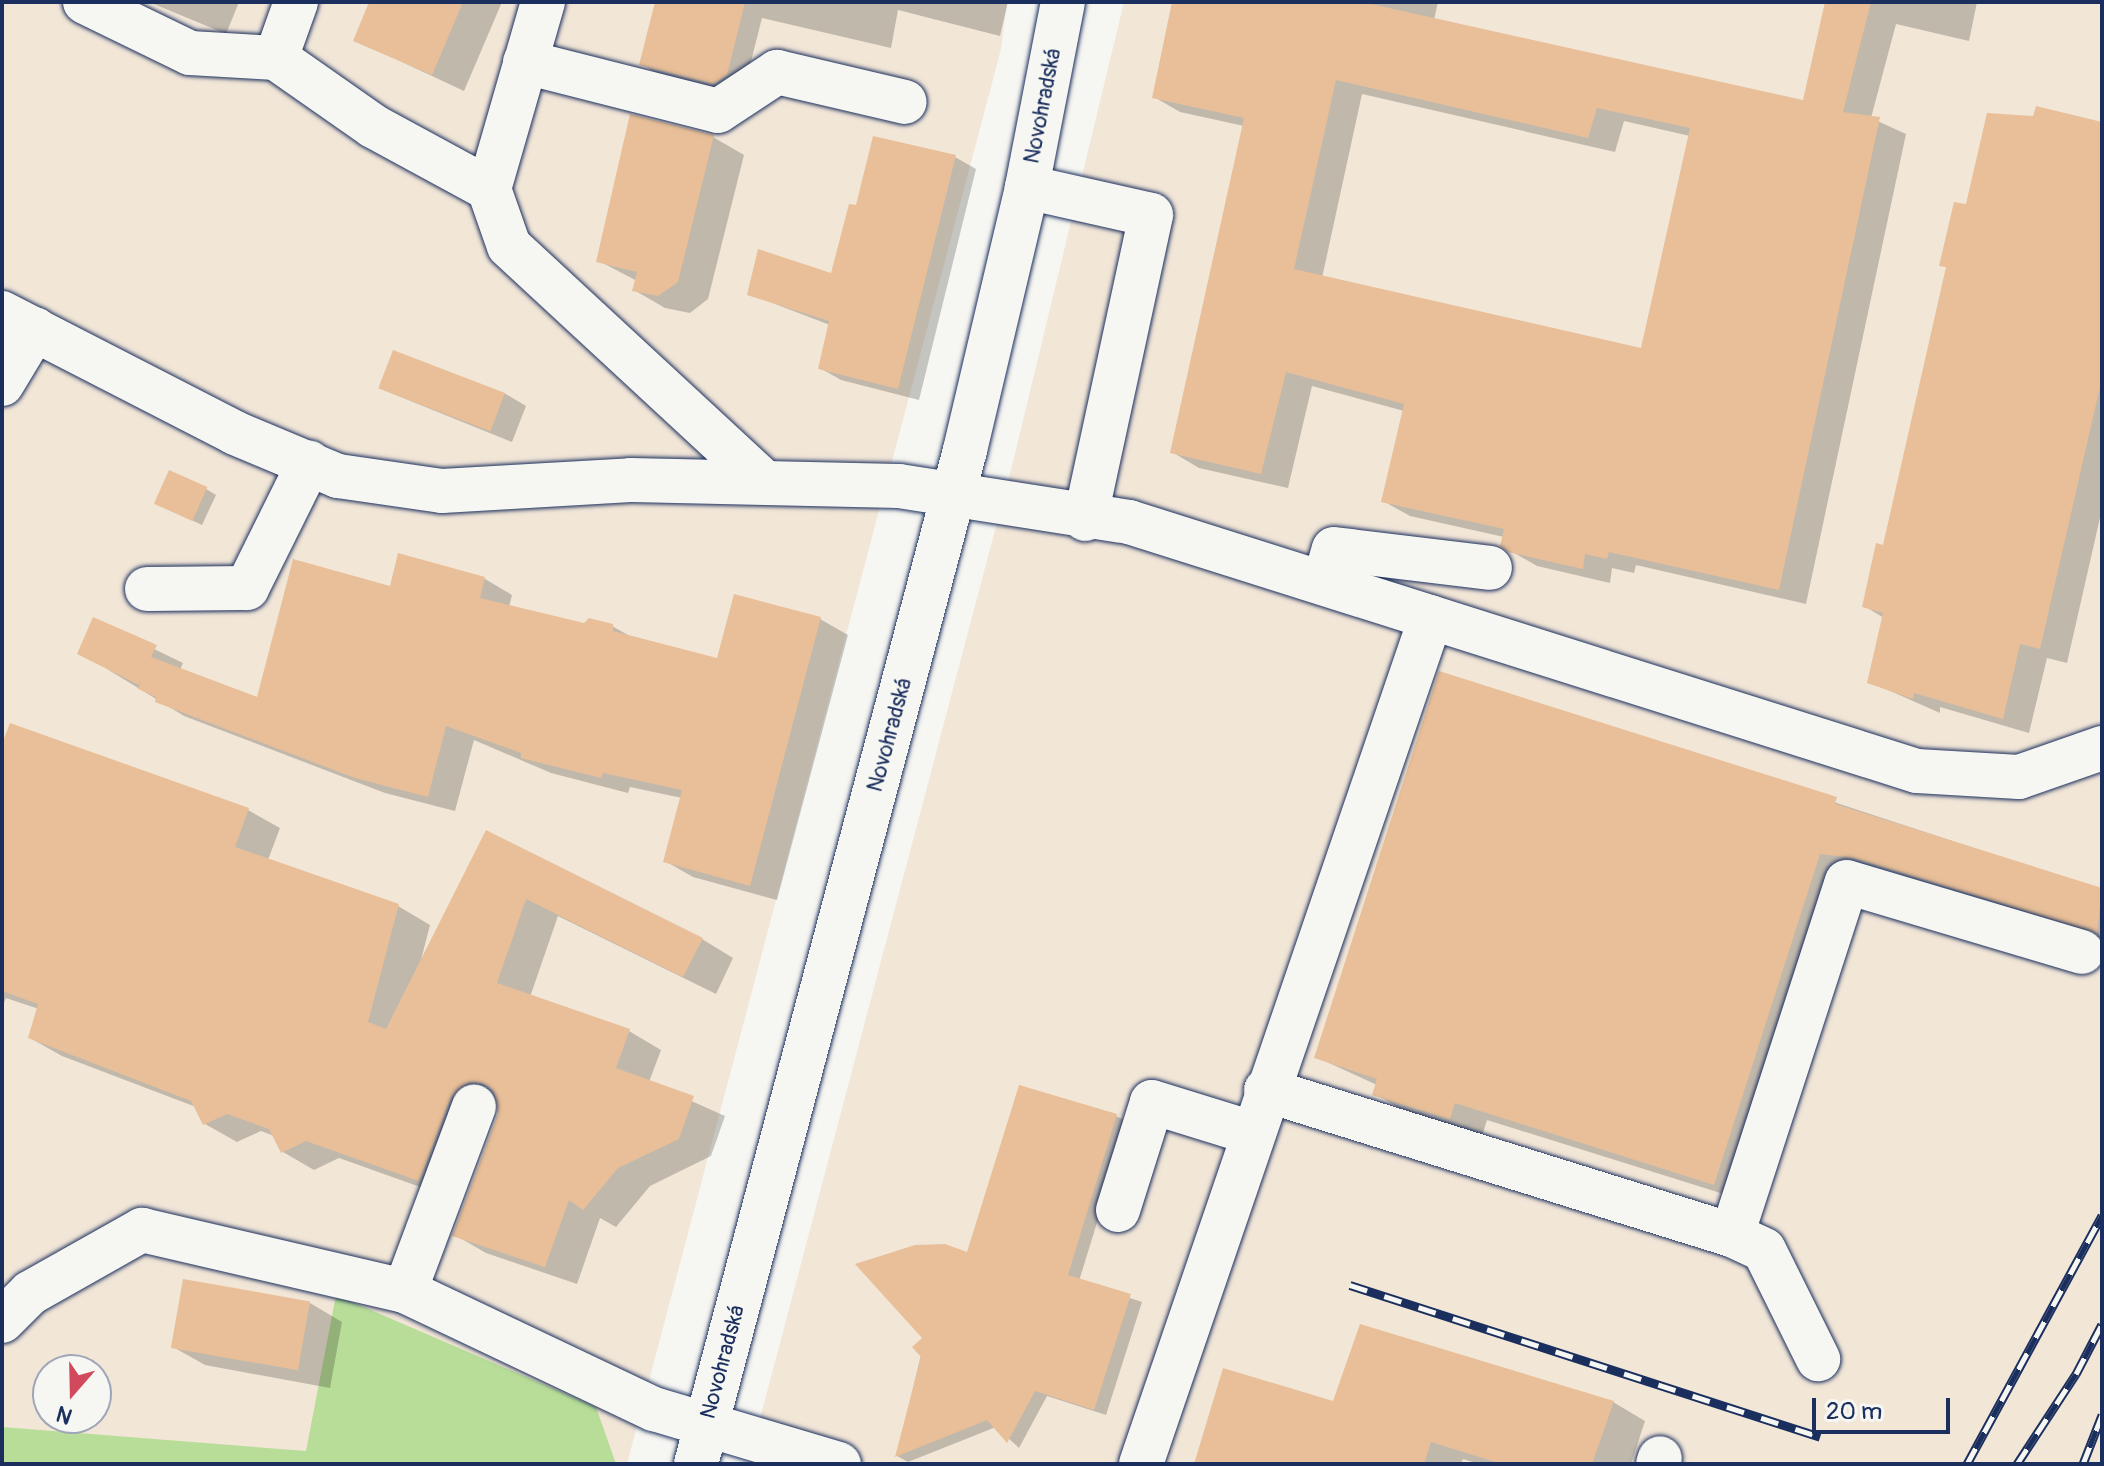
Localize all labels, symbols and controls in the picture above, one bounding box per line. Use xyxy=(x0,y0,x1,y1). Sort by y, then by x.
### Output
street label: Novohradská xyxy=(1019,46,1067,166)
street label: Novohradská xyxy=(862,675,918,795)
street label: Novohradská xyxy=(695,1302,751,1422)
north arrow xyxy=(32,1354,112,1434)
scale bar xyxy=(1816,1382,1954,1432)
text: 20 m xyxy=(1826,1397,1882,1426)
text: N xyxy=(53,1399,76,1430)

